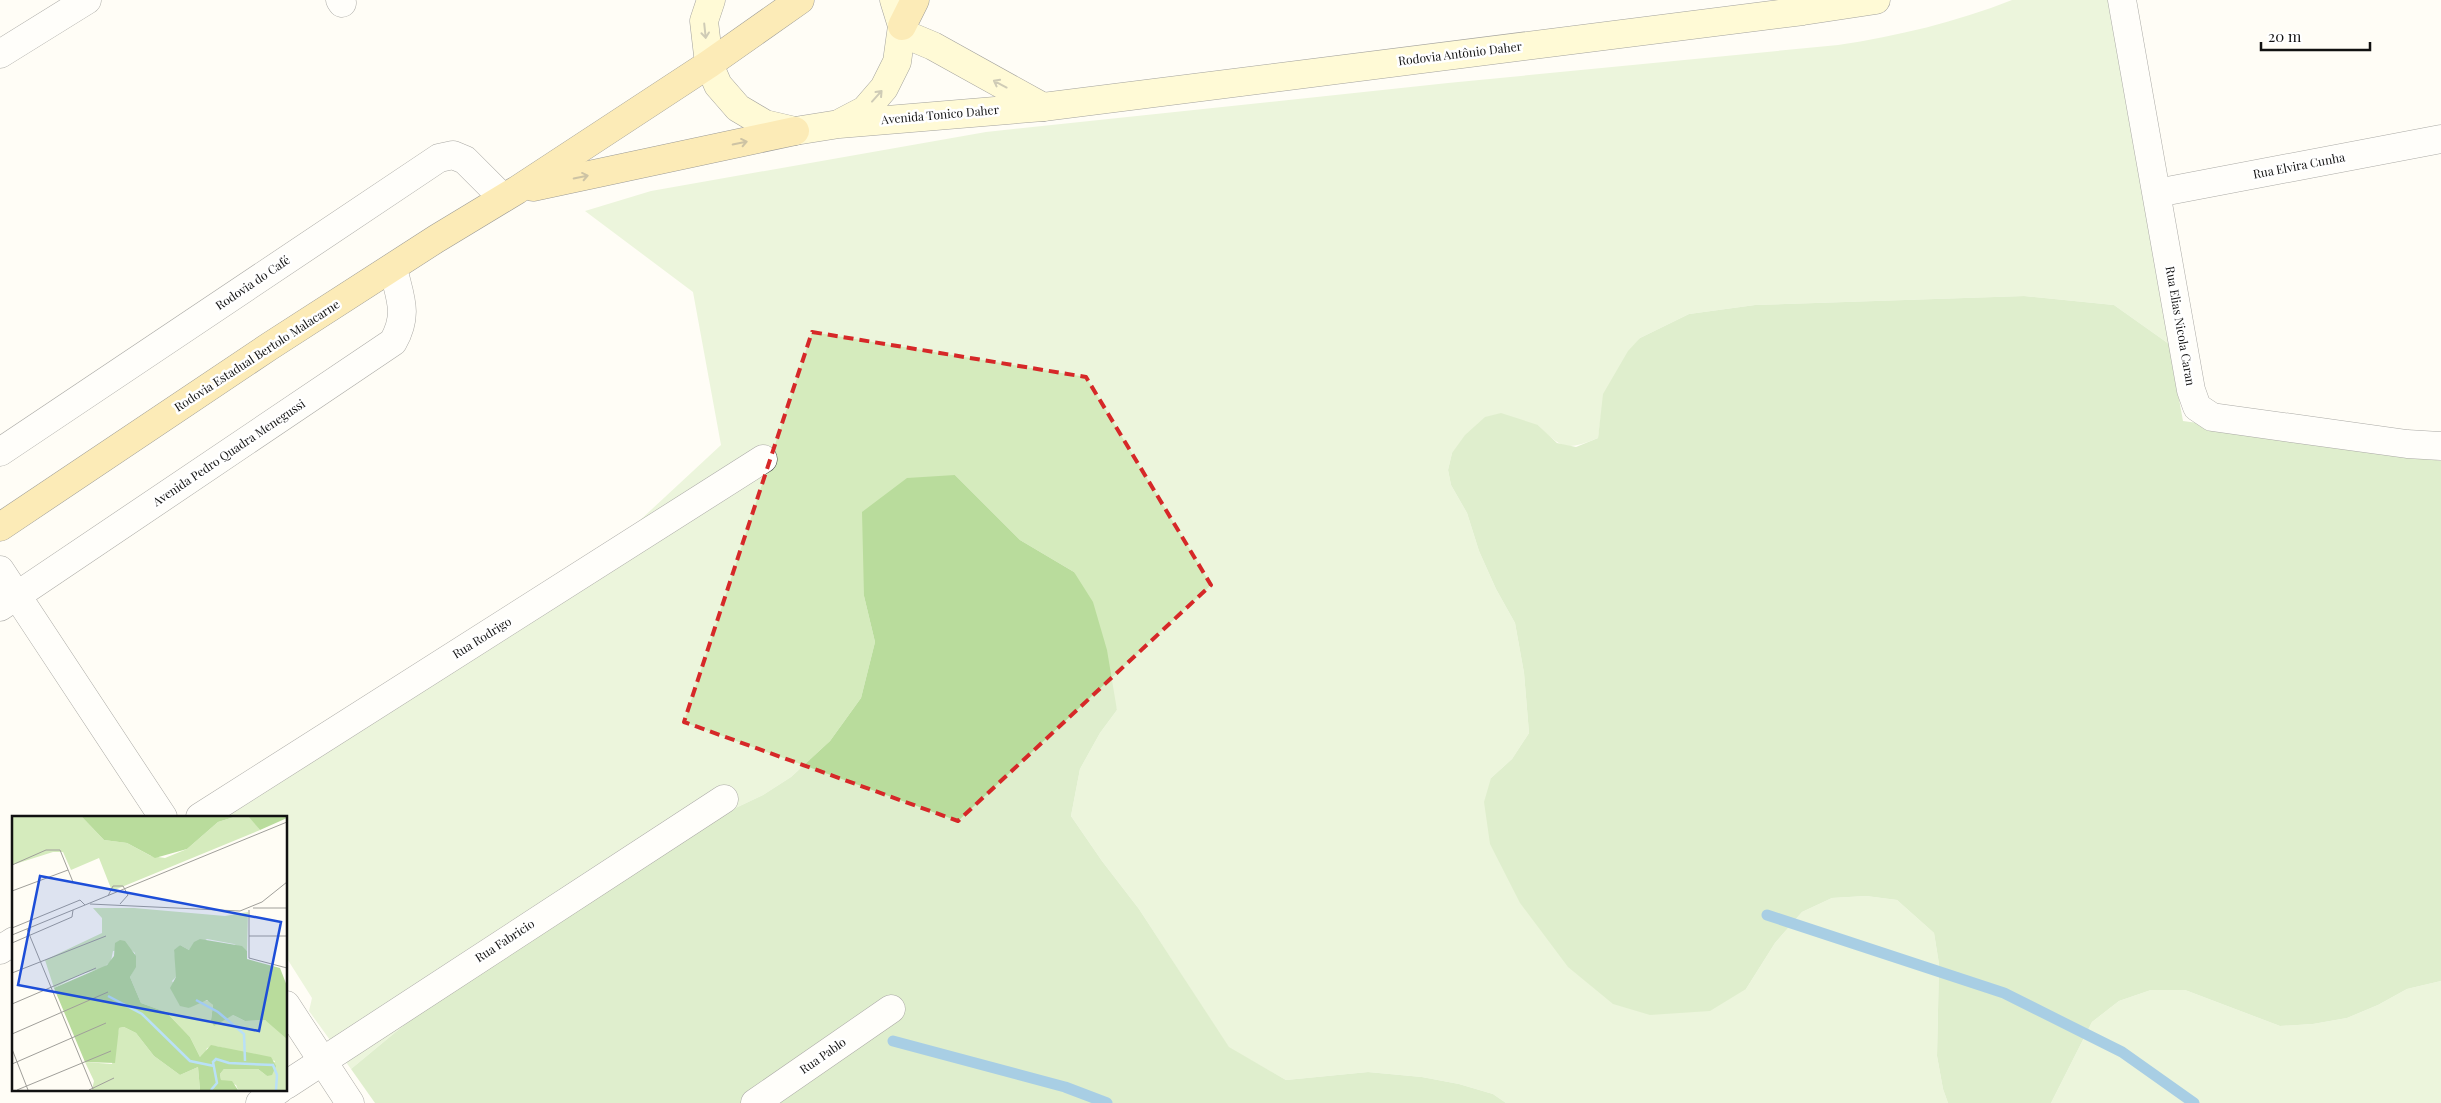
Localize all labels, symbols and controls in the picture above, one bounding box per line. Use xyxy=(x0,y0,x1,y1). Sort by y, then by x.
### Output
scale bar xyxy=(2261,20,2370,52)
one-way arrow xyxy=(700,23,710,39)
text: 20 m xyxy=(2268,26,2302,46)
street label: Rodovia Antônio Daher xyxy=(1397,37,1523,69)
one-way arrow xyxy=(992,79,1007,89)
one-way arrow xyxy=(872,89,883,102)
street label: Avenida Tonico Daher xyxy=(879,101,1000,127)
one-way arrow xyxy=(732,137,748,147)
street label: Rua Elvira Cunha xyxy=(2251,148,2346,182)
one-way arrow xyxy=(573,171,589,181)
street label: Rodovia do Café xyxy=(212,251,293,313)
street label: Rua Elias Nicola Caran xyxy=(2163,265,2199,387)
street label: Rodovia Estadual Bertolo Malacarne xyxy=(171,296,342,415)
street label: Avenida Pedro Quadra Menegussi xyxy=(148,395,308,510)
street label: Rua Rodrigo xyxy=(449,613,514,662)
inset map xyxy=(12,816,288,1090)
street label: Rua Fabricio xyxy=(472,915,538,965)
street label: Rua Pablo xyxy=(796,1033,849,1077)

